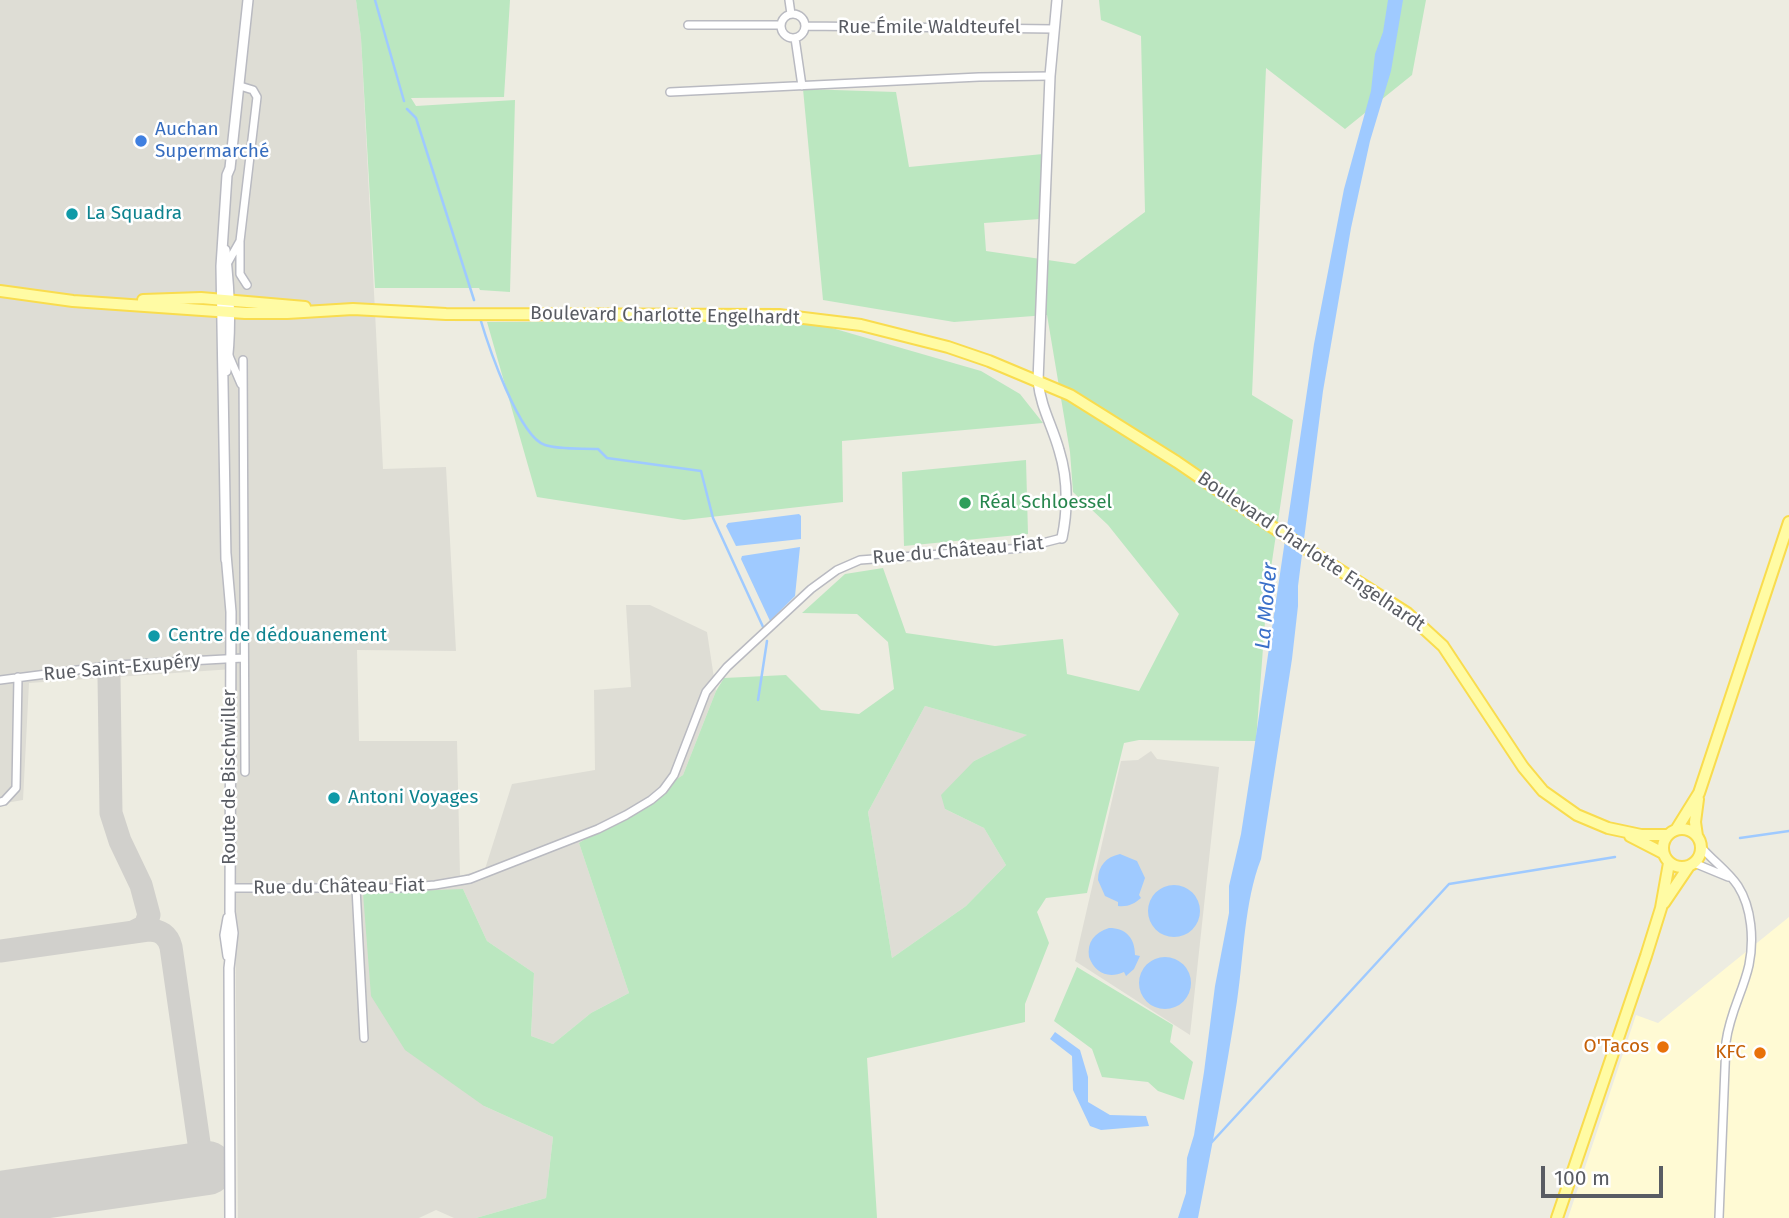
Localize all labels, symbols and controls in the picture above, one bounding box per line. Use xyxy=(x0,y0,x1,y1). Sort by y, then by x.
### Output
street label: Rue Émile Waldteufel xyxy=(838,17,1020,39)
place label: Auchan Supermarché xyxy=(155,119,269,163)
marker: Auchan Supermarché xyxy=(133,133,149,149)
place label: La Squadra xyxy=(86,203,182,225)
marker: La Squadra xyxy=(64,206,80,222)
street label: Boulevard Charlotte Engelhardt xyxy=(530,302,800,330)
street label: Boulevard Charlotte Engelhardt xyxy=(1193,467,1429,637)
place label: Réal Schloessel xyxy=(979,492,1112,514)
marker: Réal Schloessel xyxy=(957,495,973,511)
street label: Rue du Château Fiat xyxy=(871,532,1045,570)
water label: La Moder xyxy=(1251,562,1283,650)
place label: Centre de dédouanement xyxy=(168,625,387,647)
marker: Centre de dédouanement xyxy=(146,628,162,644)
street label: Rue Saint-Exupéry xyxy=(43,650,201,686)
street label: Route de Bischwiller xyxy=(219,689,241,865)
place label: Antoni Voyages xyxy=(348,787,478,809)
marker: Antoni Voyages xyxy=(326,790,342,806)
street label: Rue du Château Fiat xyxy=(253,874,425,900)
place label: O'Tacos xyxy=(1584,1036,1649,1058)
marker: O'Tacos xyxy=(1655,1039,1671,1055)
place label: KFC xyxy=(1715,1042,1746,1064)
marker: KFC xyxy=(1752,1045,1768,1061)
scale bar xyxy=(1544,1152,1666,1196)
text: 100 m xyxy=(1554,1165,1610,1191)

